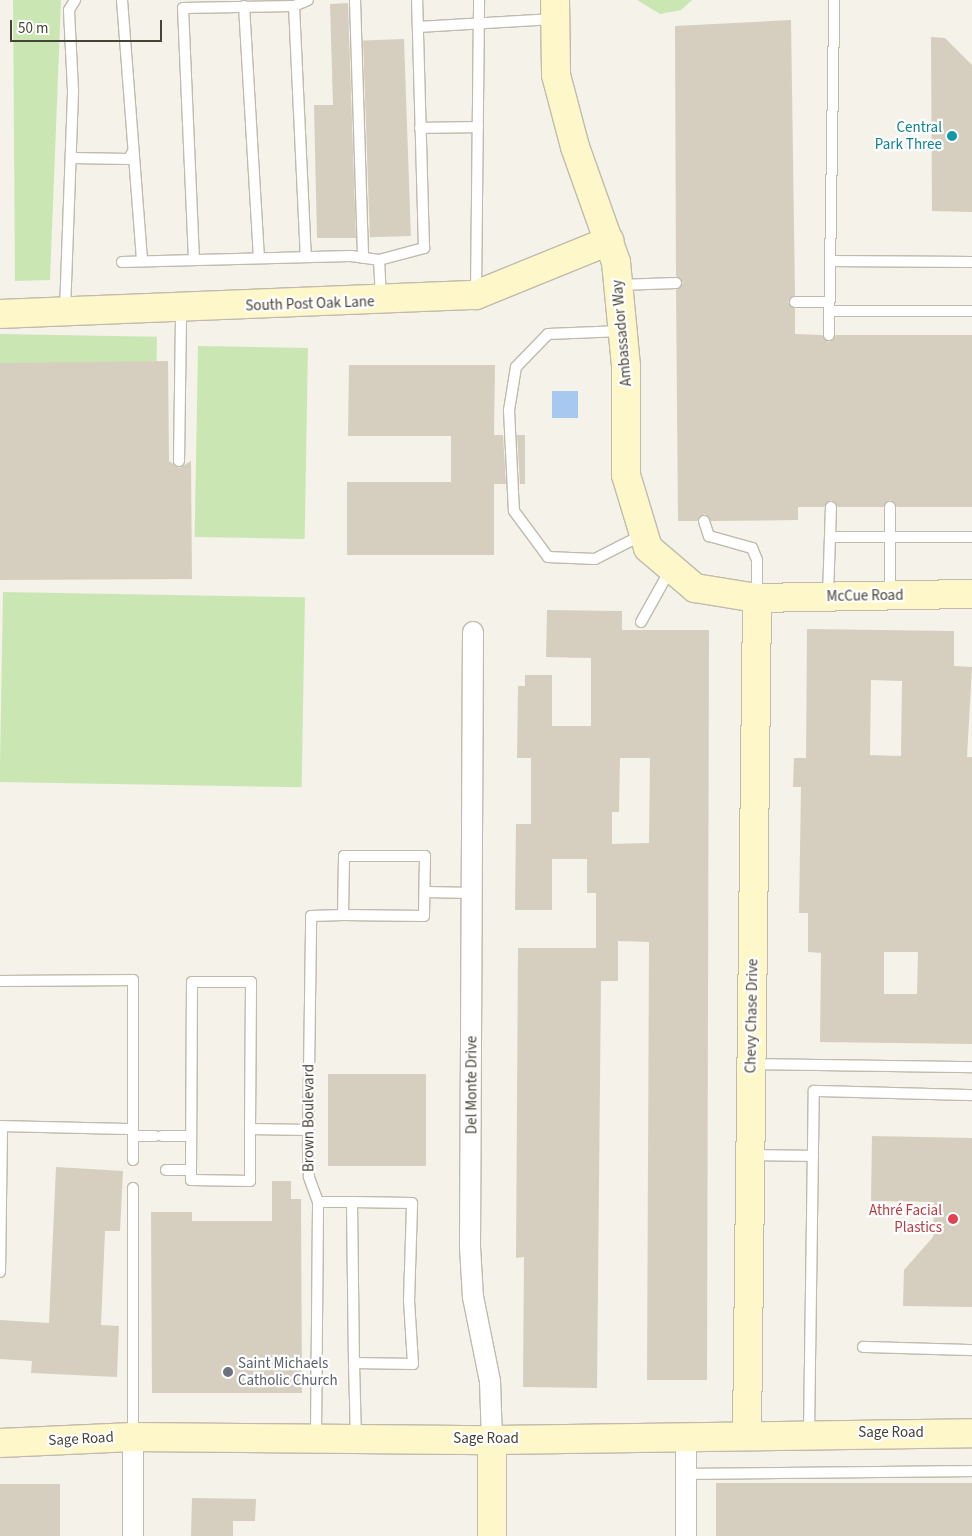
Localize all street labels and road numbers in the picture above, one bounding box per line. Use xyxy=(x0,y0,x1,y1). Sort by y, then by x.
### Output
street label: Ambassador Way xyxy=(608,279,636,387)
street label: South Post Oak Lane xyxy=(245,293,375,315)
street label: McCue Road xyxy=(826,586,904,606)
street label: Chevy Chase Drive xyxy=(742,958,762,1074)
street label: Del Monte Drive xyxy=(463,1036,481,1134)
street label: Brown Boulevard xyxy=(300,1064,318,1172)
street label: Sage Road xyxy=(858,1424,924,1442)
street label: Sage Road xyxy=(48,1428,114,1450)
street label: Sage Road xyxy=(453,1430,519,1448)

